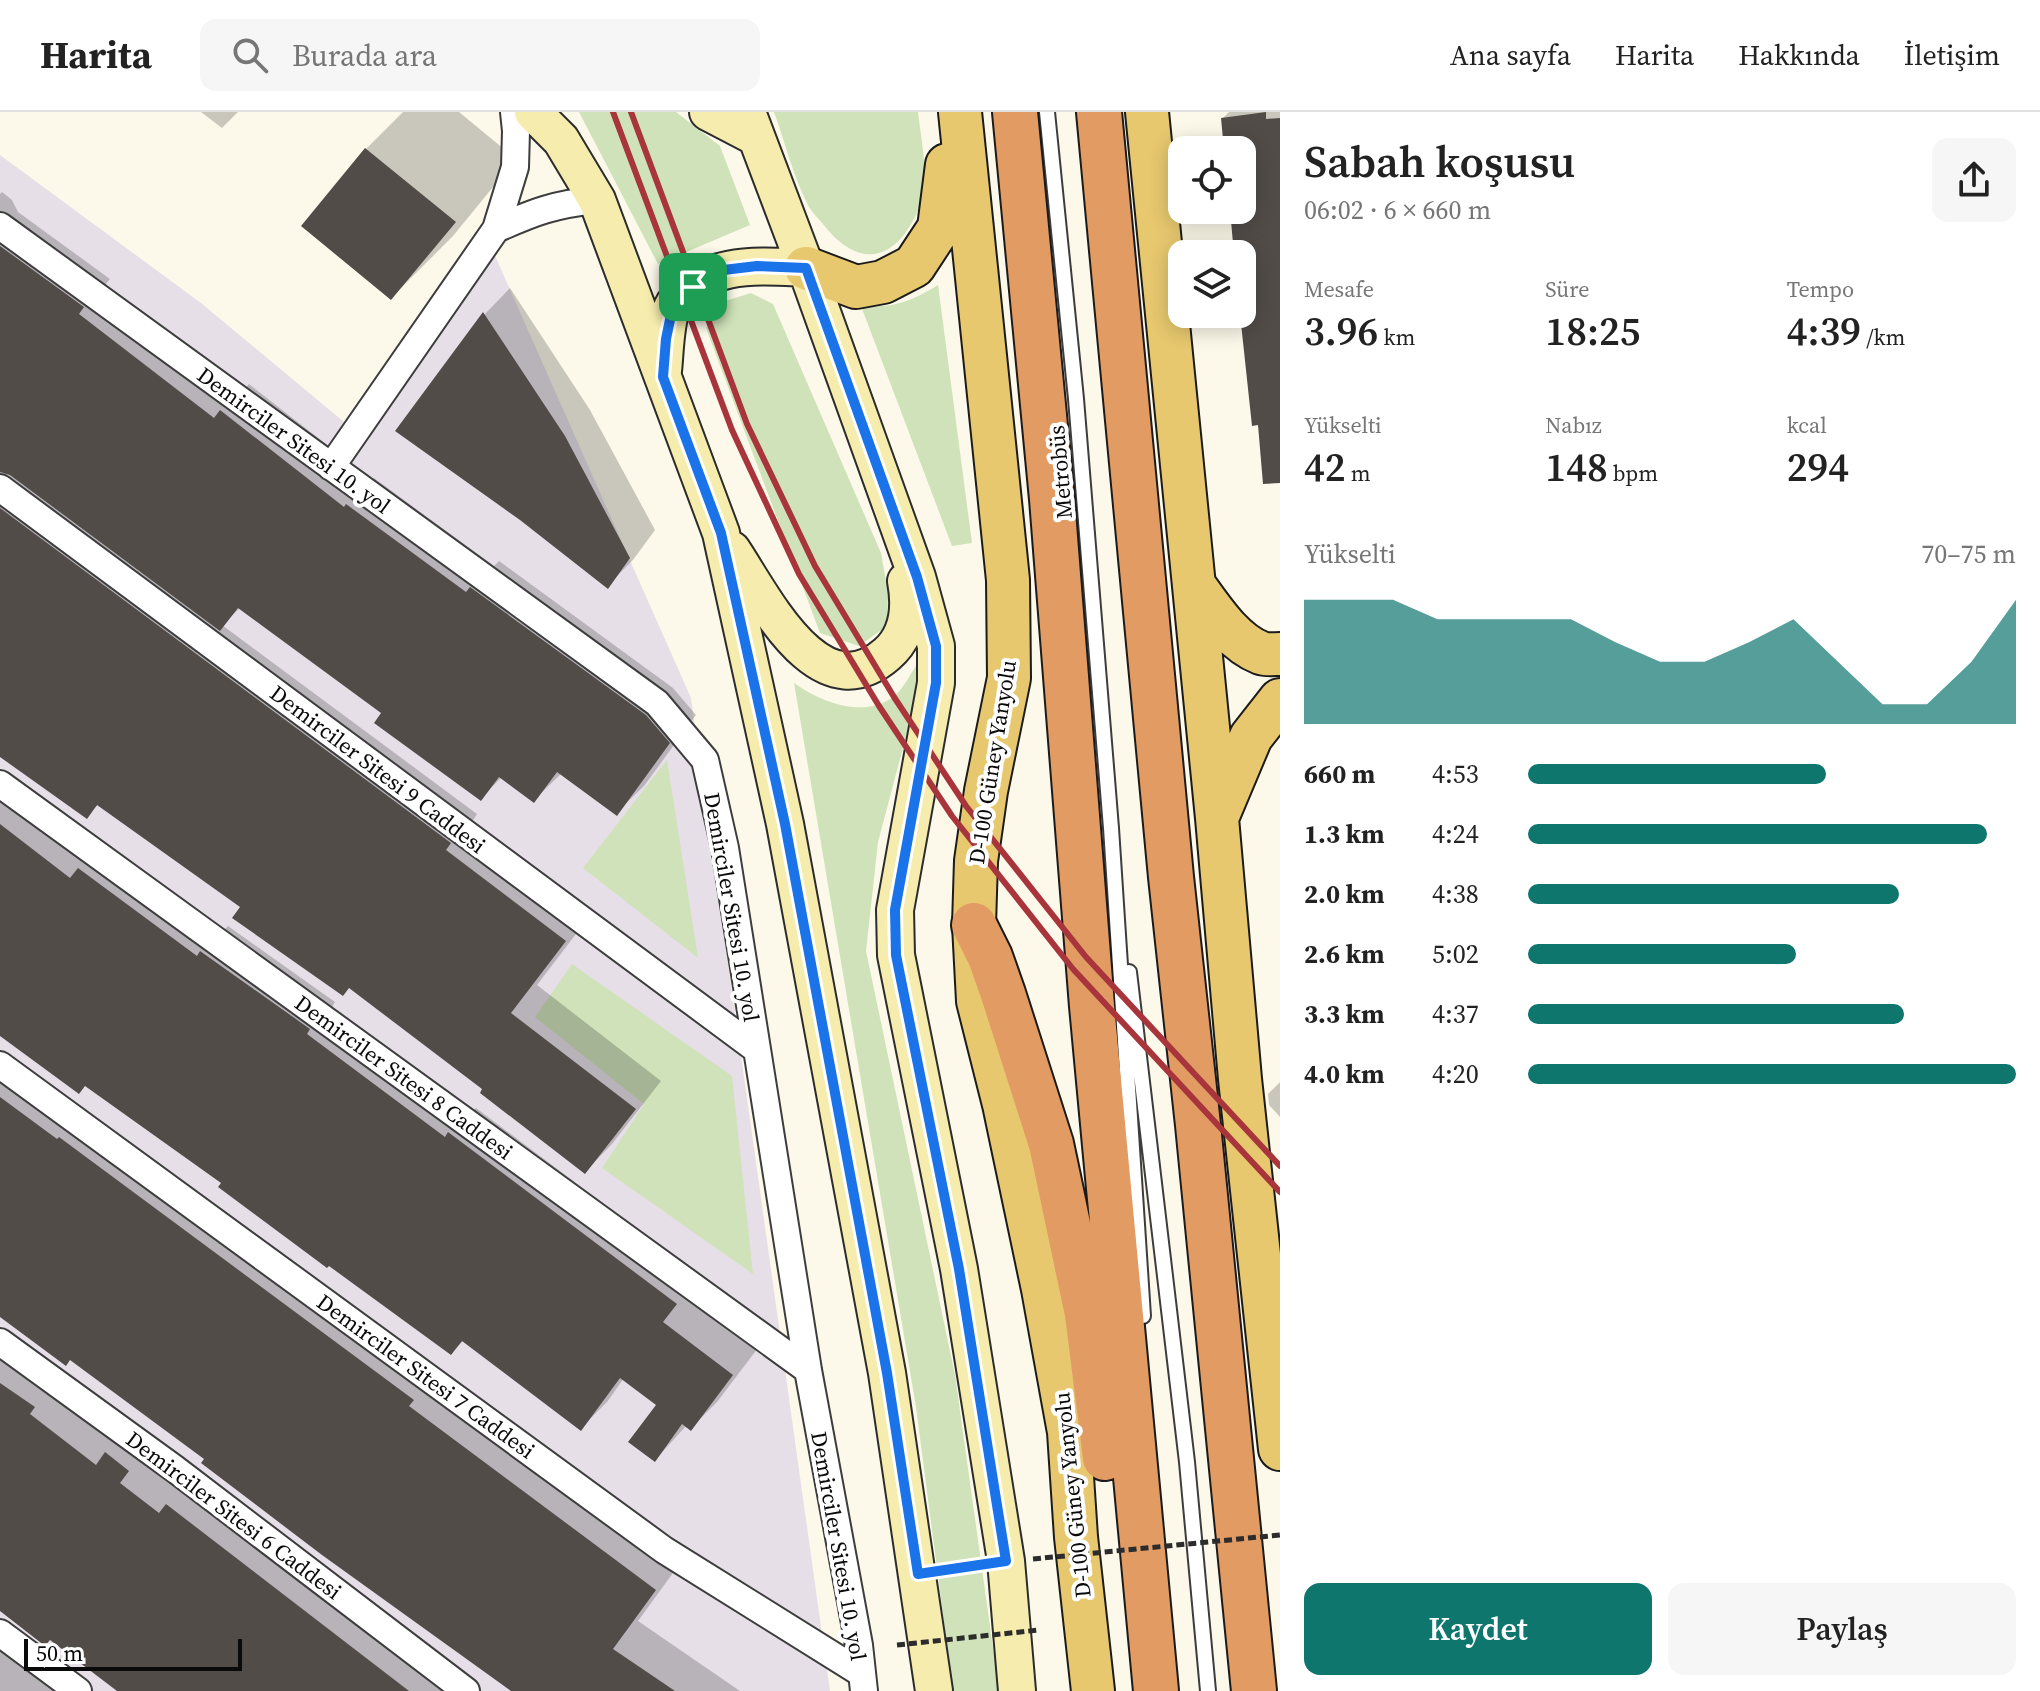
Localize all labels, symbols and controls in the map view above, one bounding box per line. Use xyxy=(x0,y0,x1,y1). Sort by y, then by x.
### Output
search box xyxy=(200,19,760,91)
text: Harita xyxy=(40,29,152,81)
icon: search xyxy=(228,33,272,77)
text: Burada ara xyxy=(292,35,437,76)
text: Ana sayfa xyxy=(1450,36,1571,74)
text: Harita xyxy=(1615,36,1694,74)
text: Hakkında xyxy=(1738,36,1860,74)
text: İletişim xyxy=(1904,36,2000,74)
text: Sabah koşusu xyxy=(1304,131,1575,192)
map controls xyxy=(1168,136,1256,328)
button: locate xyxy=(1168,136,1256,224)
button: share xyxy=(1932,138,2016,222)
text: 06:02 · 6 × 660 m xyxy=(1304,192,1491,228)
button: layers xyxy=(1168,240,1256,328)
pin xyxy=(659,253,727,321)
icon: arrive xyxy=(671,265,715,309)
text: Mesafe xyxy=(1304,274,1374,304)
text: Süre xyxy=(1545,274,1590,304)
text: Tempo xyxy=(1787,274,1854,304)
text: 3.96 xyxy=(1304,304,1378,358)
text: 18:25 xyxy=(1545,304,1641,358)
text: 4:39 xyxy=(1787,304,1861,358)
text: km xyxy=(1378,322,1415,352)
text: /km xyxy=(1861,322,1905,352)
street label: Demirciler Sitesi 10. yol xyxy=(191,360,397,520)
text: Yükselti xyxy=(1304,410,1382,440)
text: Nabız xyxy=(1545,410,1602,440)
text: kcal xyxy=(1787,410,1827,440)
street label: Metrobüs xyxy=(1041,424,1079,520)
text: 42 xyxy=(1304,440,1346,494)
text: 148 xyxy=(1545,440,1608,494)
text: 294 xyxy=(1787,440,1849,494)
text: m xyxy=(1346,458,1371,488)
text: bpm xyxy=(1608,458,1658,488)
text: Yükselti xyxy=(1304,536,1396,572)
text: 70–75 m xyxy=(1921,536,2016,572)
street label: D-100 Güney Yanyolu xyxy=(961,658,1023,866)
street label: Demirciler Sitesi 9 Caddesi xyxy=(264,678,492,860)
text: 660 m xyxy=(1304,756,1375,792)
text: 4:53 xyxy=(1432,756,1479,792)
street label: Demirciler Sitesi 10. yol xyxy=(697,790,767,1024)
text: 1.3 km xyxy=(1304,816,1385,852)
text: 4:24 xyxy=(1432,816,1479,852)
text: 2.0 km xyxy=(1304,876,1385,912)
text: 4:38 xyxy=(1432,876,1479,912)
text: 2.6 km xyxy=(1304,936,1385,972)
text: 5:02 xyxy=(1432,936,1479,972)
street label: Demirciler Sitesi 8 Caddesi xyxy=(289,988,519,1166)
text: 3.3 km xyxy=(1304,996,1385,1032)
text: 4:37 xyxy=(1432,996,1479,1032)
text: 4.0 km xyxy=(1304,1056,1385,1092)
text: 4:20 xyxy=(1432,1056,1479,1092)
street label: Demirciler Sitesi 7 Caddesi xyxy=(311,1287,541,1465)
street label: D-100 Güney Yanyolu xyxy=(1046,1391,1098,1599)
street label: Demirciler Sitesi 6 Caddesi xyxy=(120,1424,348,1606)
street label: Demirciler Sitesi 10. yol xyxy=(804,1429,874,1663)
button: Kaydet xyxy=(1304,1583,1652,1675)
button: Paylaş xyxy=(1668,1583,2016,1675)
scale bar xyxy=(24,1635,242,1671)
text: 50 m xyxy=(36,1638,83,1668)

